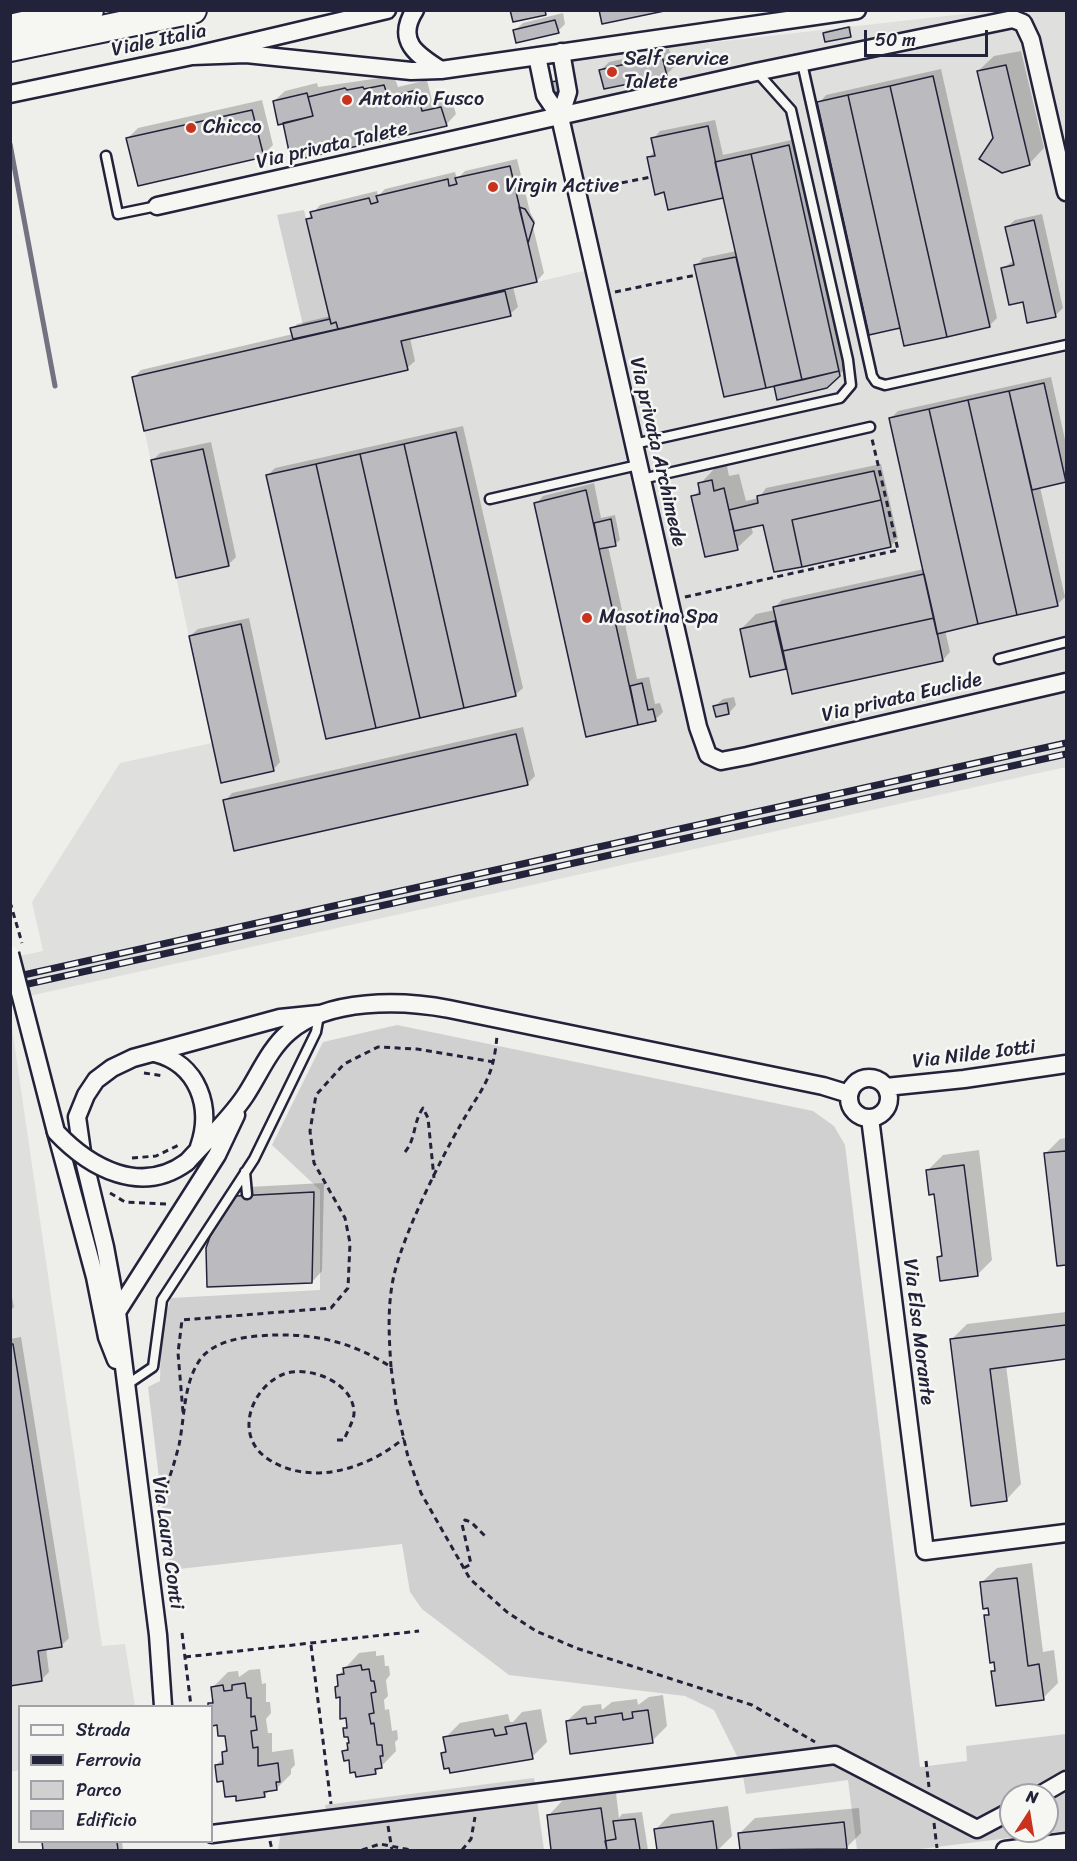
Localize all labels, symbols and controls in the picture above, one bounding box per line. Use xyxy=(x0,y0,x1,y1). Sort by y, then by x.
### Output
scale bar xyxy=(867,18,992,56)
street label: Viale Italia xyxy=(110,19,208,63)
text: 50 m xyxy=(875,24,916,56)
place label: Self service Talete xyxy=(624,48,729,95)
marker: Self service Talete xyxy=(605,65,619,79)
place label: Antonio Fusco xyxy=(359,88,484,112)
marker: Antonio Fusco xyxy=(340,93,354,107)
place label: Chicco xyxy=(203,116,262,140)
street label: Via privata Talete xyxy=(254,117,410,175)
marker: Chicco xyxy=(184,121,198,135)
place label: Virgin Active xyxy=(505,175,619,199)
marker: Virgin Active xyxy=(486,180,500,194)
street label: Via privata Archimede xyxy=(624,355,690,549)
place label: Masotina Spa xyxy=(599,606,718,630)
marker: Masotina Spa xyxy=(580,611,594,625)
street label: Via privata Euclide xyxy=(820,668,984,728)
street label: Via Nilde Iotti xyxy=(911,1036,1037,1074)
street label: Via Elsa Morante xyxy=(897,1258,939,1406)
street label: Via Laura Conti xyxy=(146,1475,188,1611)
legend xyxy=(18,1705,213,1843)
text: Strada xyxy=(76,1714,130,1746)
text: Ferrovia xyxy=(76,1744,141,1776)
text: Parco xyxy=(76,1774,121,1806)
text: N xyxy=(1024,1782,1041,1812)
north arrow xyxy=(999,1783,1059,1843)
text: Edificio xyxy=(76,1804,137,1836)

